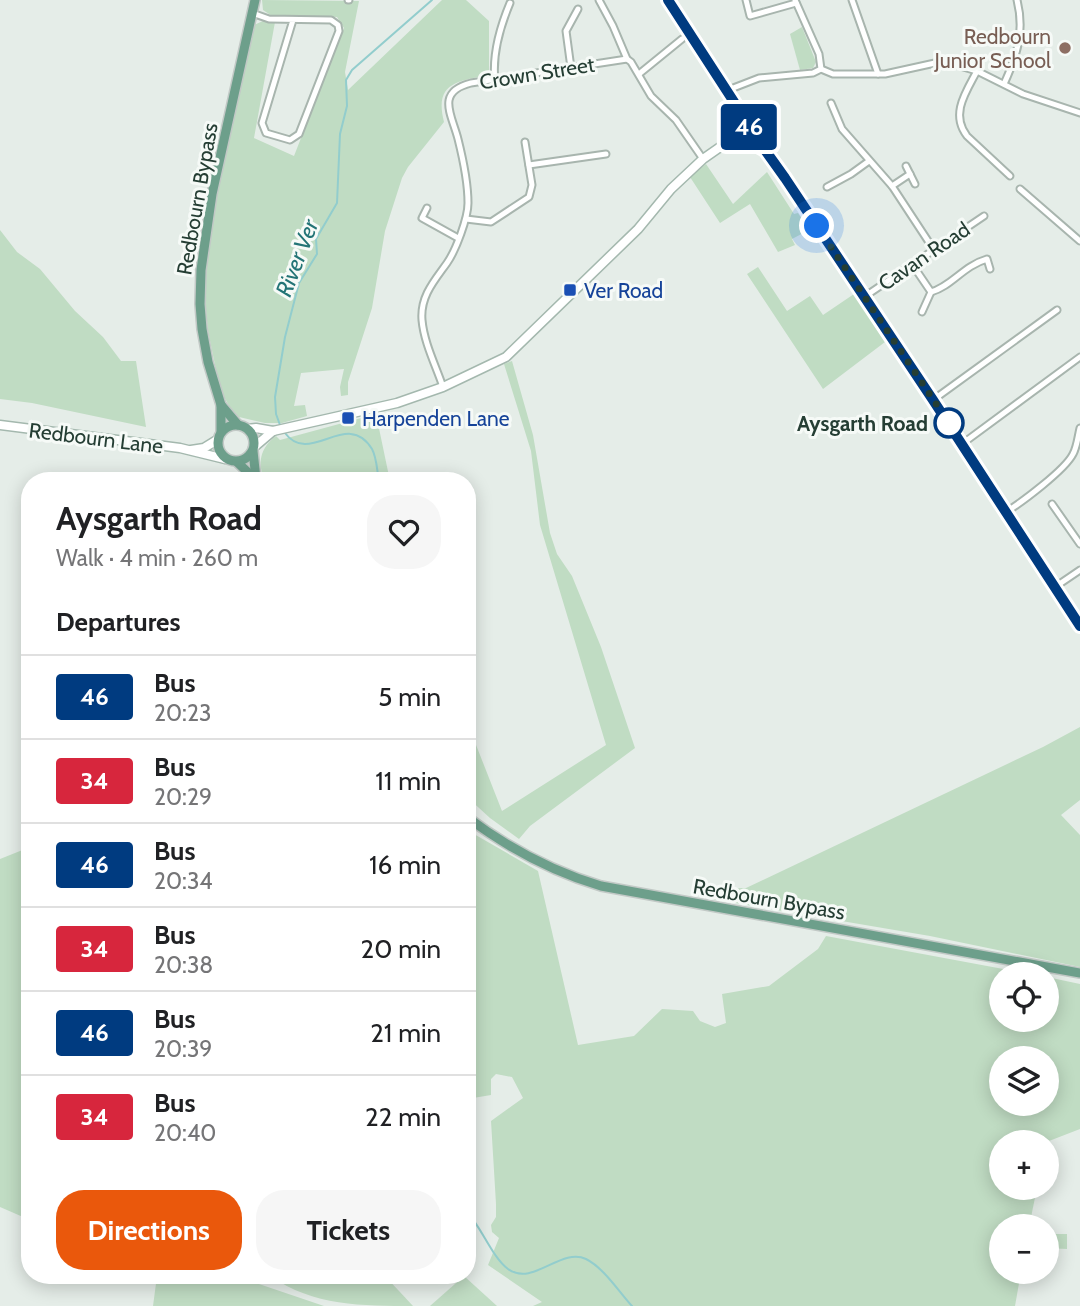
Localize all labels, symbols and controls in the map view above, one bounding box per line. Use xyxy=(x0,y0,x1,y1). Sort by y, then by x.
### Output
place label: Redbourn Junior School xyxy=(934,24,1051,73)
marker: Redbourn Junior School xyxy=(1057,40,1073,56)
street label: Crown Street xyxy=(478,52,596,94)
line badge: 46 xyxy=(718,104,780,150)
text: 46 xyxy=(735,112,763,141)
street label: Redbourn Bypass xyxy=(171,121,223,277)
your location xyxy=(799,208,834,243)
water label: River Ver xyxy=(270,215,325,301)
street label: Cavan Road xyxy=(874,216,974,296)
place label: Ver Road xyxy=(584,278,663,303)
marker: Ver Road xyxy=(562,282,578,298)
place label: Harpenden Lane xyxy=(362,406,510,431)
marker: Aysgarth Road xyxy=(934,408,964,438)
marker: Harpenden Lane xyxy=(340,410,356,426)
place label: Aysgarth Road xyxy=(797,411,928,436)
street label: Redbourn Lane xyxy=(27,417,165,459)
button: heart xyxy=(367,495,441,569)
text: Aysgarth Road xyxy=(56,498,262,538)
text: Walk · 4 min · 260 m xyxy=(56,544,258,572)
text: Departures xyxy=(56,606,180,638)
text: Bus xyxy=(154,667,195,699)
text: 5 min xyxy=(378,681,441,713)
text: 46 xyxy=(80,682,109,711)
text: 20:23 xyxy=(154,699,211,727)
text: Bus xyxy=(154,751,195,783)
text: 11 min xyxy=(375,765,441,797)
text: 34 xyxy=(81,766,108,795)
text: 20:29 xyxy=(154,783,212,811)
text: Bus xyxy=(154,835,195,867)
text: 16 min xyxy=(369,849,441,881)
text: 46 xyxy=(80,850,109,879)
text: 20:34 xyxy=(154,867,213,895)
street label: Redbourn Bypass xyxy=(691,873,847,925)
text: Bus xyxy=(154,919,195,951)
text: 20 min xyxy=(361,933,441,965)
text: 34 xyxy=(81,934,108,963)
text: 20:38 xyxy=(154,951,213,979)
map controls xyxy=(989,962,1059,1284)
button: locate xyxy=(989,962,1059,1032)
text: Bus xyxy=(154,1003,195,1035)
text: 21 min xyxy=(370,1017,441,1049)
text: 46 xyxy=(80,1018,109,1047)
text: 20:39 xyxy=(154,1035,212,1063)
button: layers xyxy=(989,1046,1059,1116)
text: Bus xyxy=(154,1087,195,1119)
text: 22 min xyxy=(365,1101,441,1133)
text: 34 xyxy=(81,1102,108,1131)
text: 20:40 xyxy=(154,1119,216,1147)
button: + xyxy=(989,1130,1059,1200)
button: Directions xyxy=(56,1190,242,1270)
button: Tickets xyxy=(256,1190,441,1270)
button: − xyxy=(989,1214,1059,1284)

